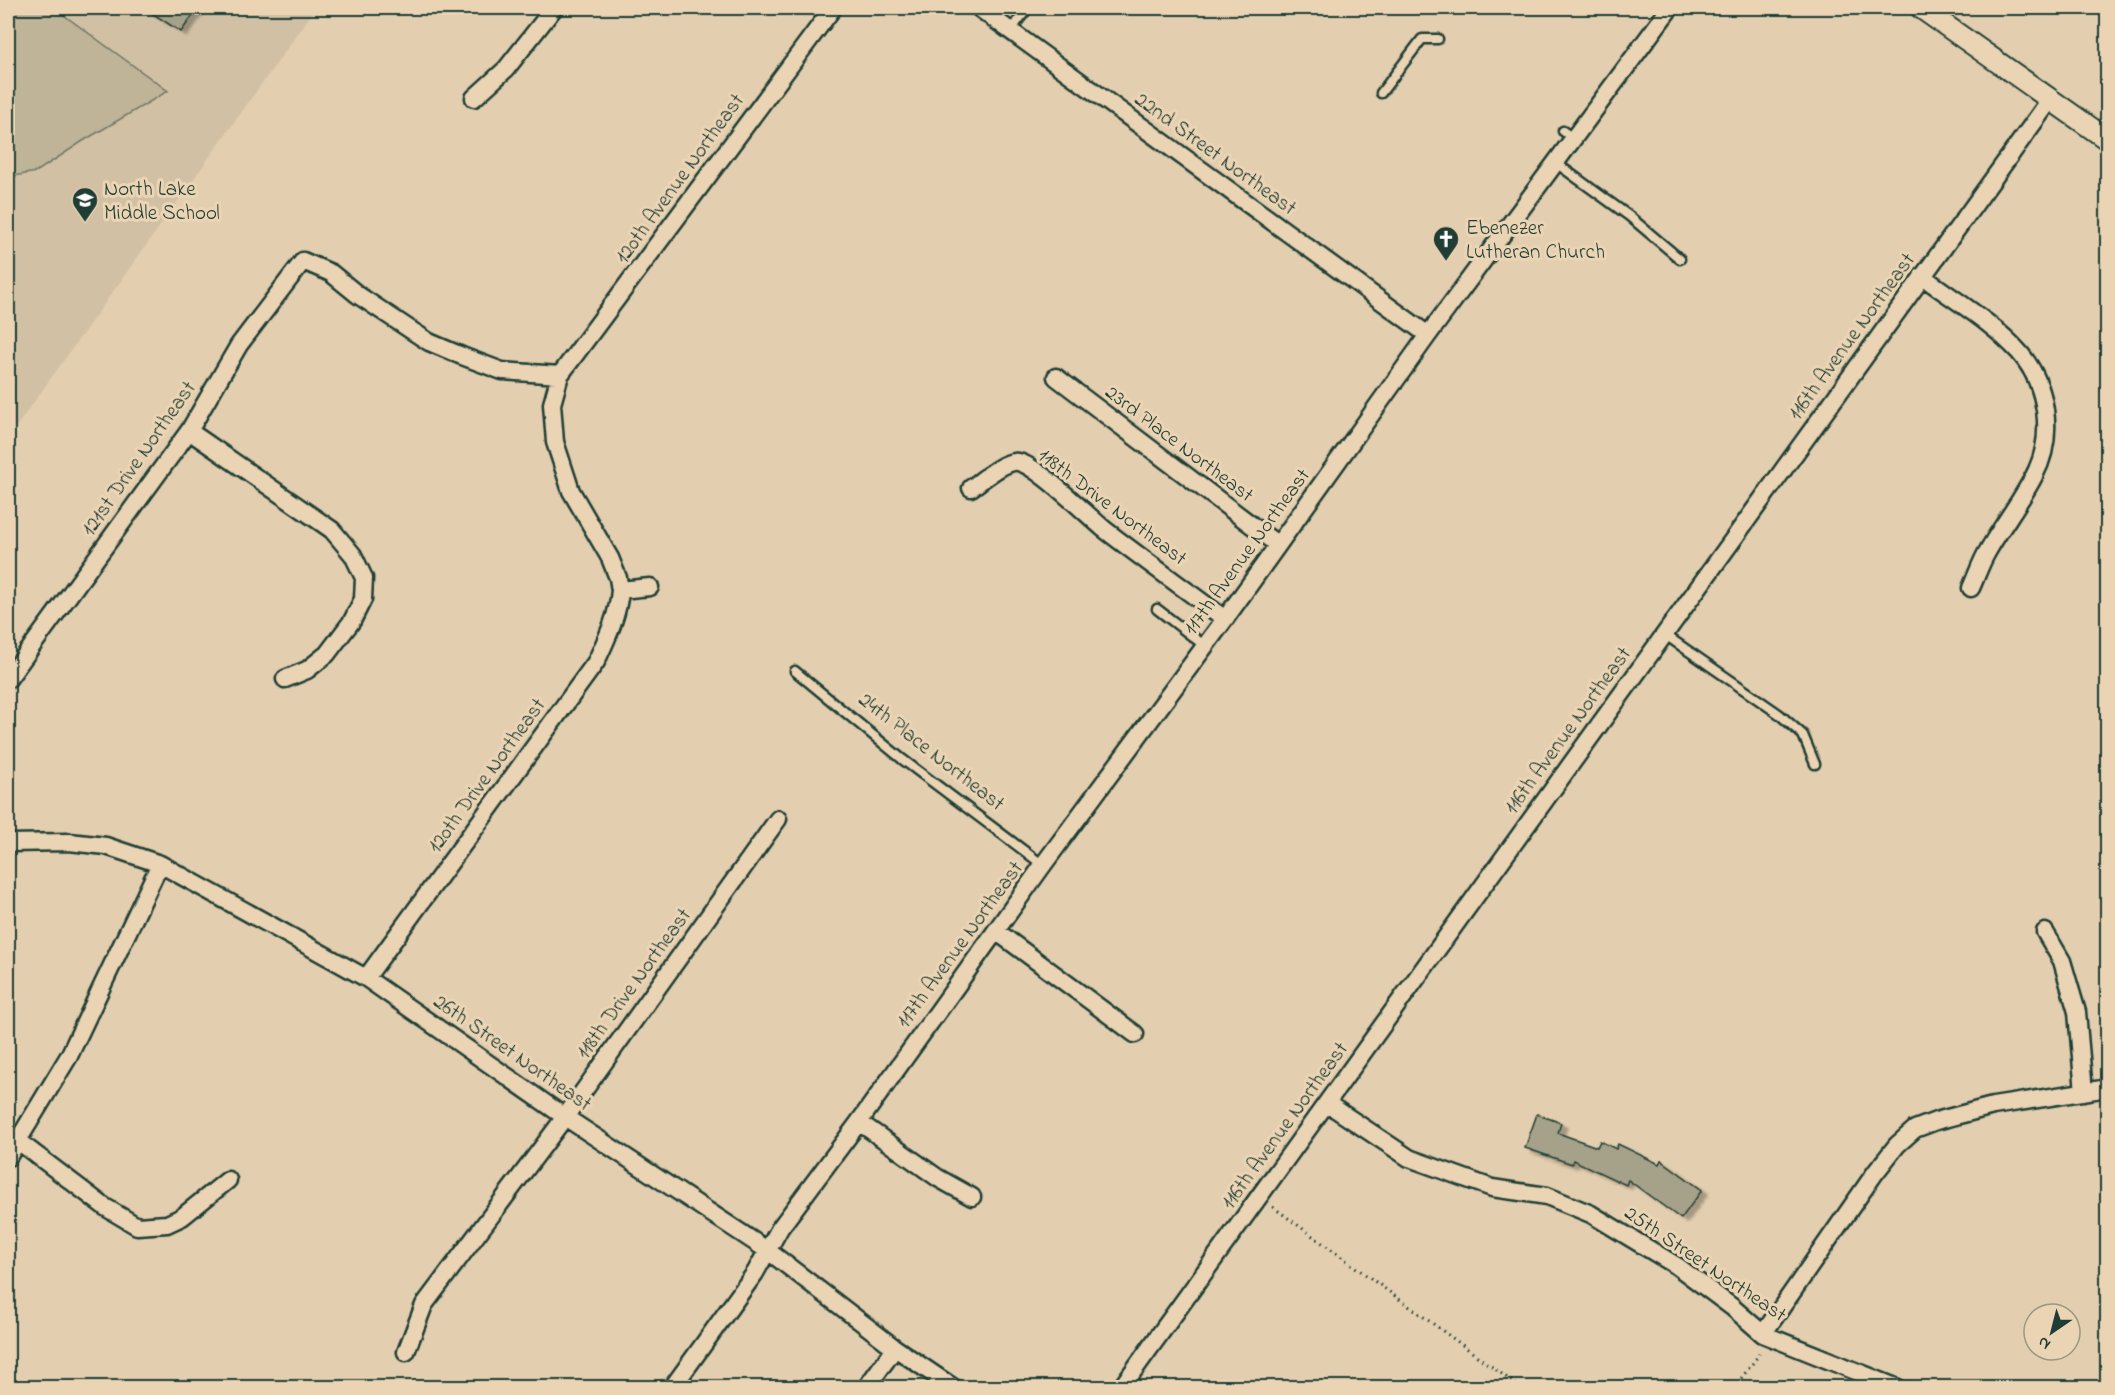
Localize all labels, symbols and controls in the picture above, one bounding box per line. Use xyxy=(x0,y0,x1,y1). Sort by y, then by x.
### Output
street label: 22nd Street Northeast xyxy=(1128,86,1302,224)
street label: 120th Avenue Northeast xyxy=(609,88,753,270)
place label: North Lake Middle School xyxy=(104,175,220,229)
school or university icon: North Lake Middle School xyxy=(70,185,100,223)
place label: Ebenezer Lutheran Church xyxy=(1466,214,1605,268)
church icon: Ebenezer Lutheran Church xyxy=(1431,224,1461,262)
street label: 116th Avenue Northeast xyxy=(1782,247,1924,427)
street label: 121st Drive Northeast xyxy=(75,376,204,543)
street label: 23rd Place Northeast xyxy=(1098,379,1260,511)
street label: 118th Drive Northeast xyxy=(1031,442,1193,574)
street label: 117th Avenue Northeast xyxy=(1177,463,1318,642)
street label: 116th Avenue Northeast xyxy=(1498,641,1640,821)
street label: 24th Place Northeast xyxy=(851,686,1010,819)
street label: 120th Drive Northeast xyxy=(421,693,554,860)
street label: 117th Avenue Northeast xyxy=(890,856,1031,1035)
street label: 118th Drive Northeast xyxy=(570,903,700,1066)
street label: 26th Street Northeast xyxy=(427,988,597,1120)
street label: 116th Avenue Northeast xyxy=(1215,1036,1357,1216)
street label: 25th Street Northeast xyxy=(1618,1199,1792,1330)
north arrow xyxy=(2022,1302,2082,1362)
text: N xyxy=(2033,1330,2056,1356)

